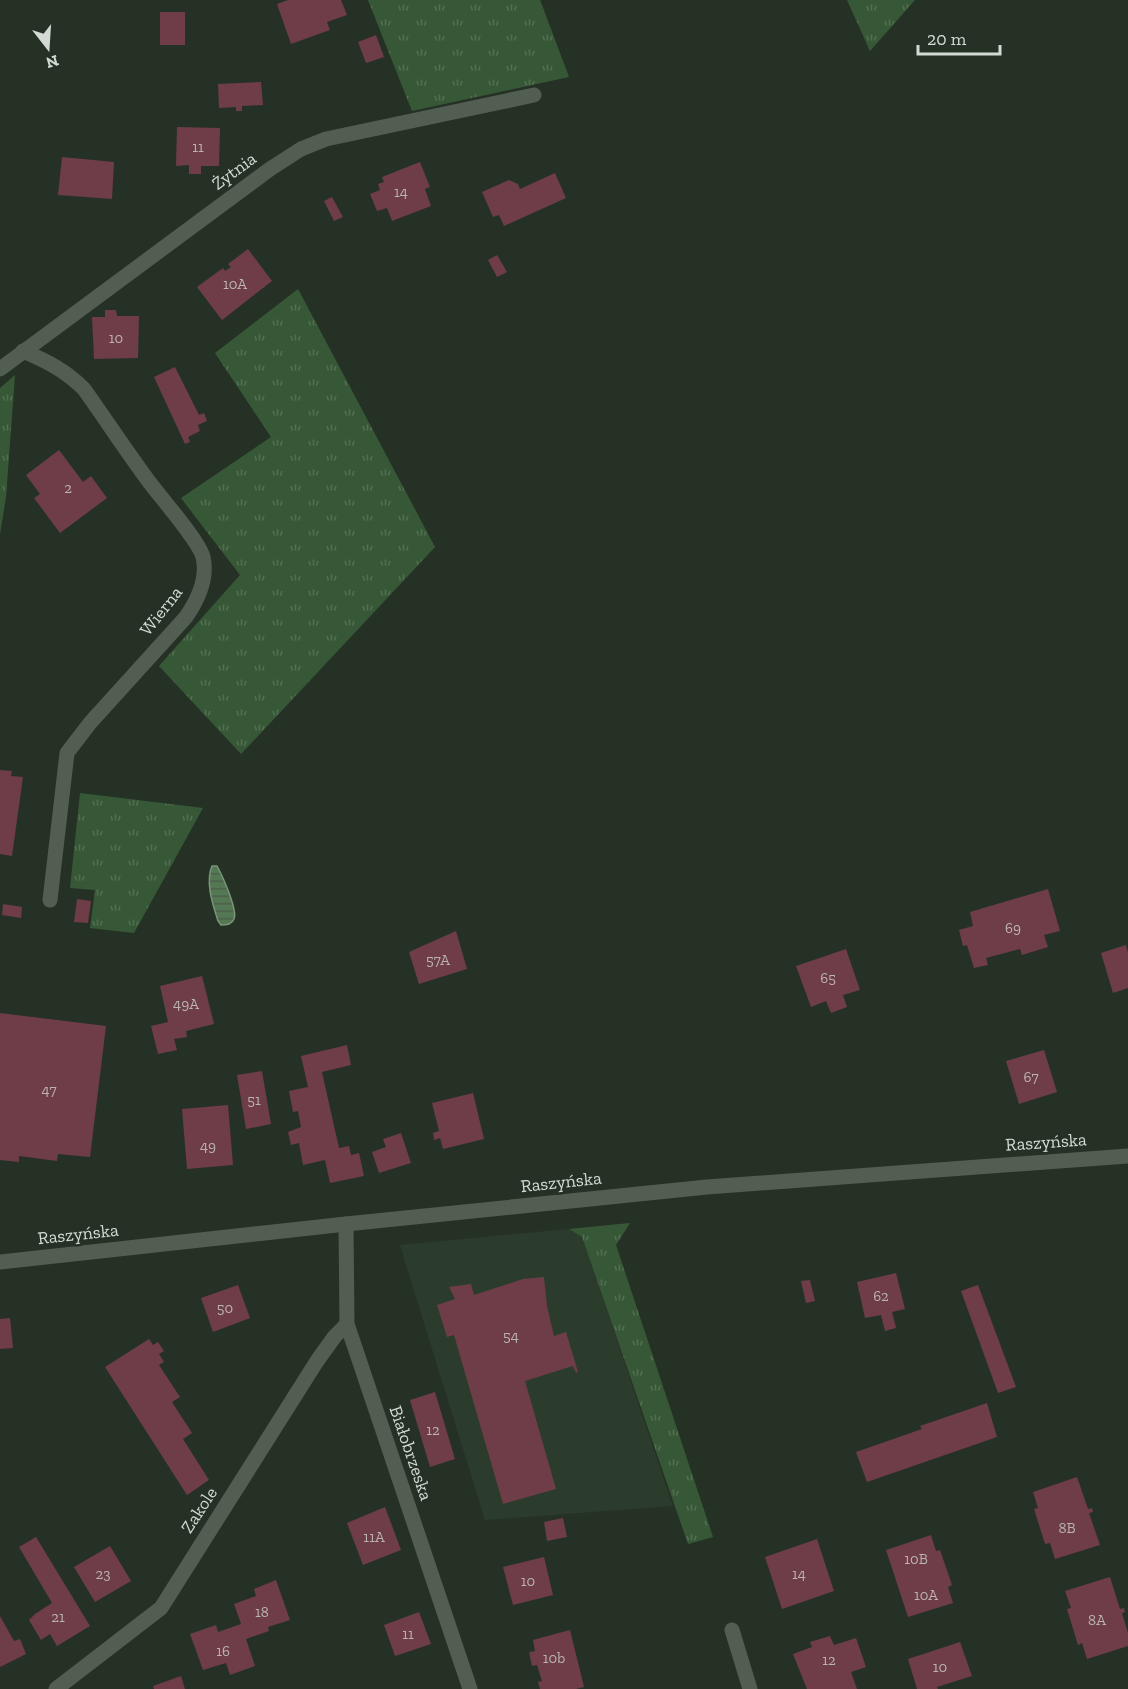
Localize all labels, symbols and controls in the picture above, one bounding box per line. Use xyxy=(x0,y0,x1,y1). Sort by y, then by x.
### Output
north arrow xyxy=(18,18,78,78)
scale bar xyxy=(918,18,1000,56)
text: 20 m xyxy=(927,28,967,50)
text: N xyxy=(44,51,61,73)
house number: 11 xyxy=(192,138,204,156)
street label: Żytnia xyxy=(207,147,261,195)
house number: 14 xyxy=(394,183,408,201)
house number: 10A xyxy=(223,275,247,293)
house number: 10 xyxy=(109,329,123,347)
house number: 2 xyxy=(64,479,72,497)
street label: Wierna xyxy=(135,582,187,640)
house number: 69 xyxy=(1005,919,1021,937)
house number: 57A xyxy=(426,951,450,969)
house number: 65 xyxy=(820,969,836,987)
house number: 49A xyxy=(173,995,199,1013)
house number: 67 xyxy=(1023,1068,1039,1086)
house number: 47 xyxy=(42,1081,56,1099)
house number: 51 xyxy=(247,1091,261,1109)
street label: Raszyńska xyxy=(1005,1128,1088,1156)
house number: 49 xyxy=(200,1137,216,1155)
street label: Raszyńska xyxy=(519,1167,603,1197)
street label: Raszyńska xyxy=(36,1219,120,1249)
house number: 62 xyxy=(873,1287,889,1305)
house number: 50 xyxy=(217,1299,233,1317)
house number: 54 xyxy=(503,1327,519,1345)
street label: Białobrzeska xyxy=(385,1403,438,1504)
house number: 12 xyxy=(426,1421,440,1439)
street label: Zakole xyxy=(176,1483,222,1537)
house number: 8B xyxy=(1058,1519,1076,1537)
house number: 11A xyxy=(363,1528,385,1546)
house number: 10B xyxy=(904,1550,928,1568)
house number: 23 xyxy=(95,1565,111,1583)
house number: 14 xyxy=(792,1565,806,1583)
house number: 10 xyxy=(521,1572,535,1590)
house number: 10A xyxy=(914,1586,938,1604)
house number: 18 xyxy=(255,1603,269,1621)
house number: 21 xyxy=(51,1608,65,1626)
house number: 8A xyxy=(1088,1611,1106,1629)
house number: 11 xyxy=(402,1625,414,1643)
house number: 16 xyxy=(216,1642,230,1660)
house number: 10b xyxy=(543,1649,565,1667)
house number: 12 xyxy=(822,1651,836,1669)
house number: 10 xyxy=(933,1658,947,1676)

